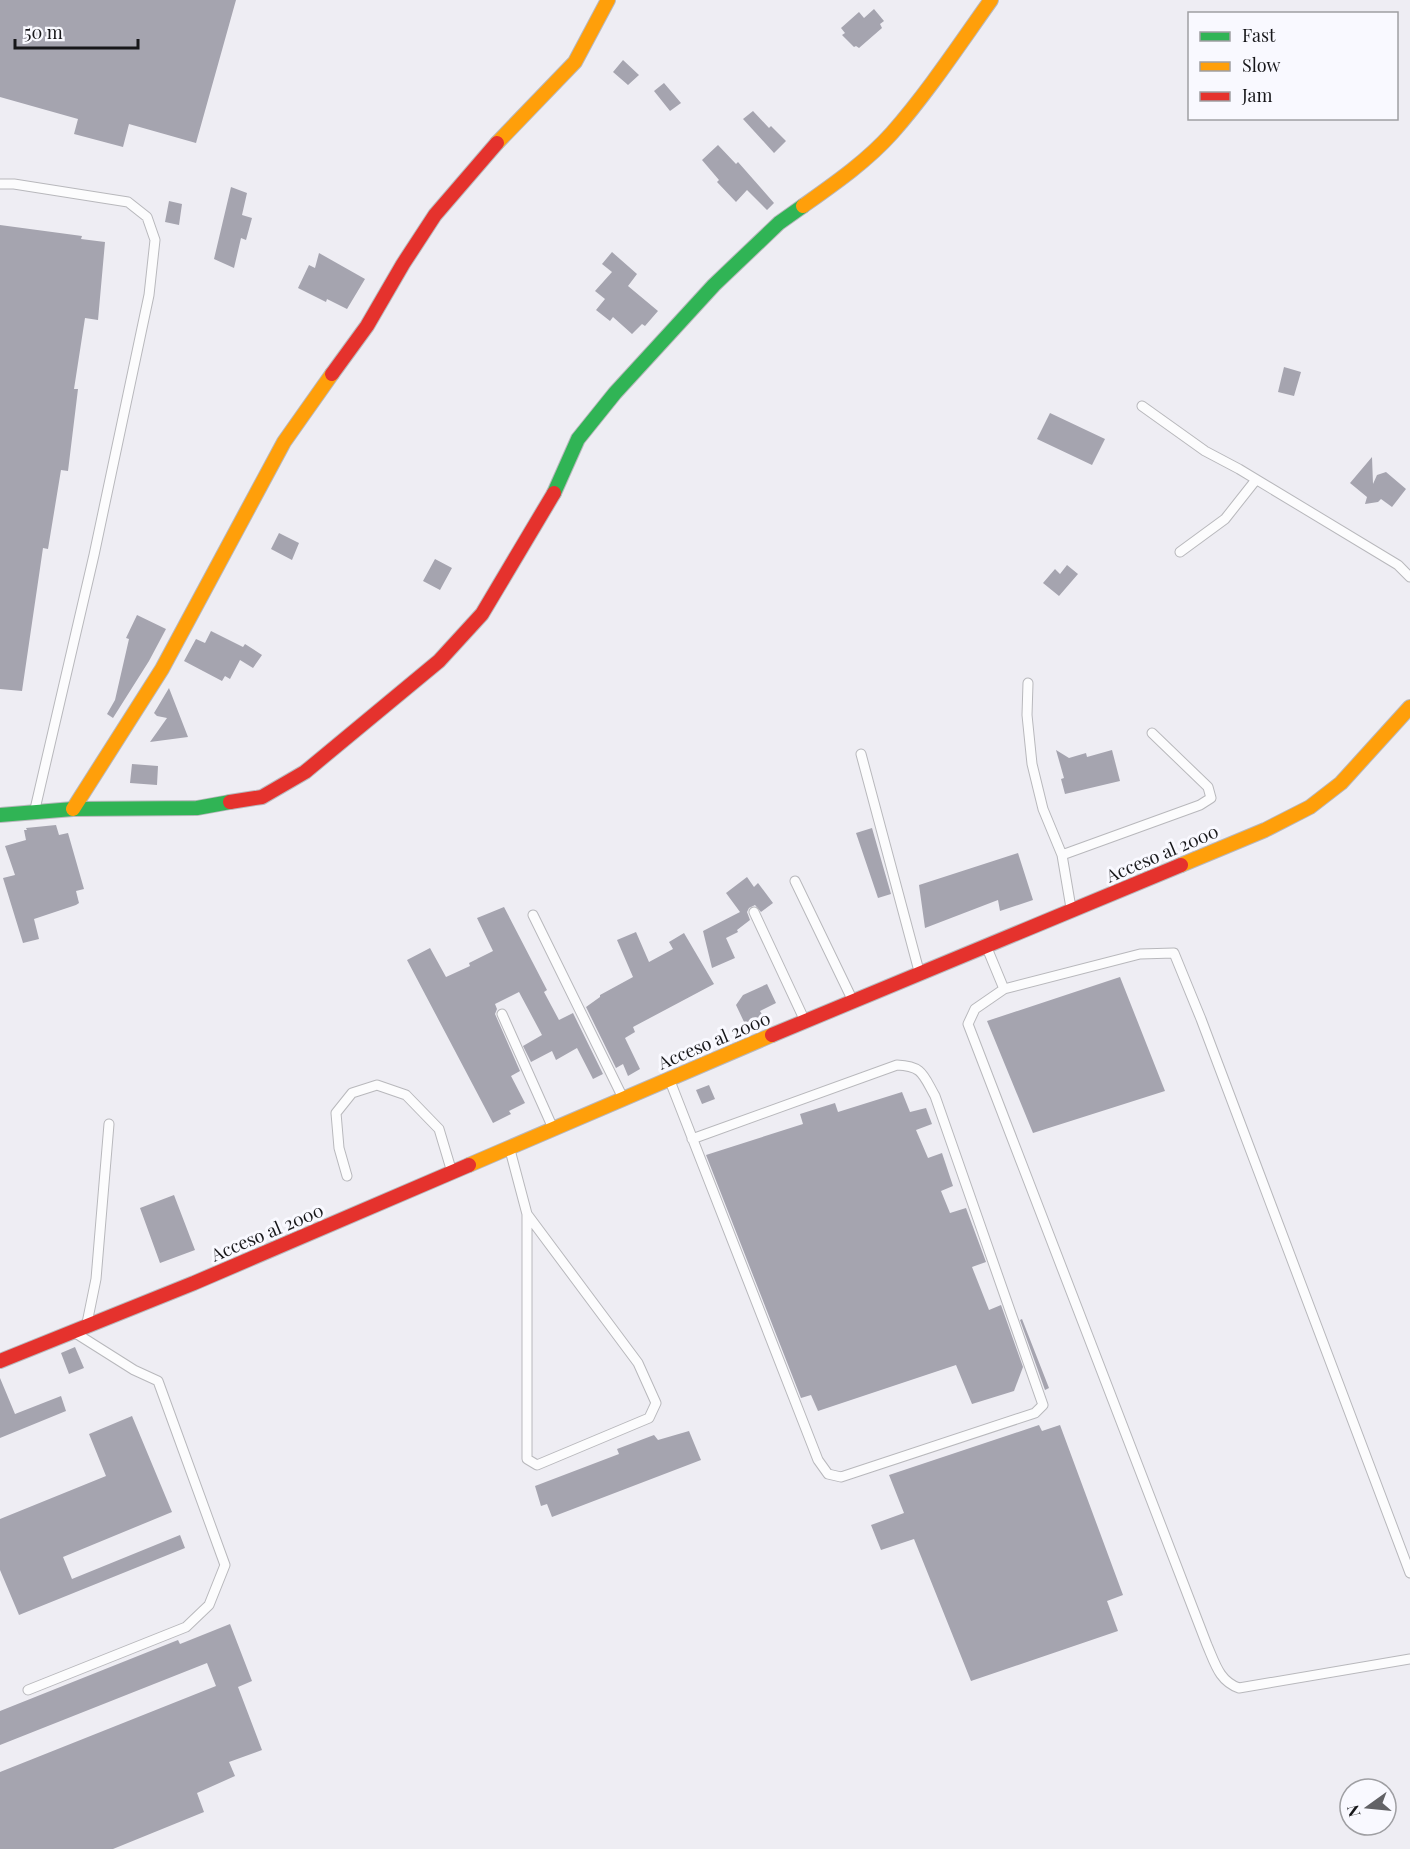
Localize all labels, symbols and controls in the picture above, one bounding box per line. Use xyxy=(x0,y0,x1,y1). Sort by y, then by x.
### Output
scale bar xyxy=(15,12,138,50)
legend xyxy=(1188,12,1398,120)
text: 50 m xyxy=(24,20,63,44)
text: Fast xyxy=(1242,23,1276,47)
text: Slow xyxy=(1242,53,1280,77)
text: Jam xyxy=(1241,83,1272,107)
street label: Acceso al 2000 xyxy=(1101,819,1222,888)
street label: Acceso al 2000 xyxy=(653,1006,774,1075)
street label: Acceso al 2000 xyxy=(206,1198,327,1267)
north arrow xyxy=(1338,1777,1398,1837)
text: N xyxy=(1341,1802,1365,1819)

